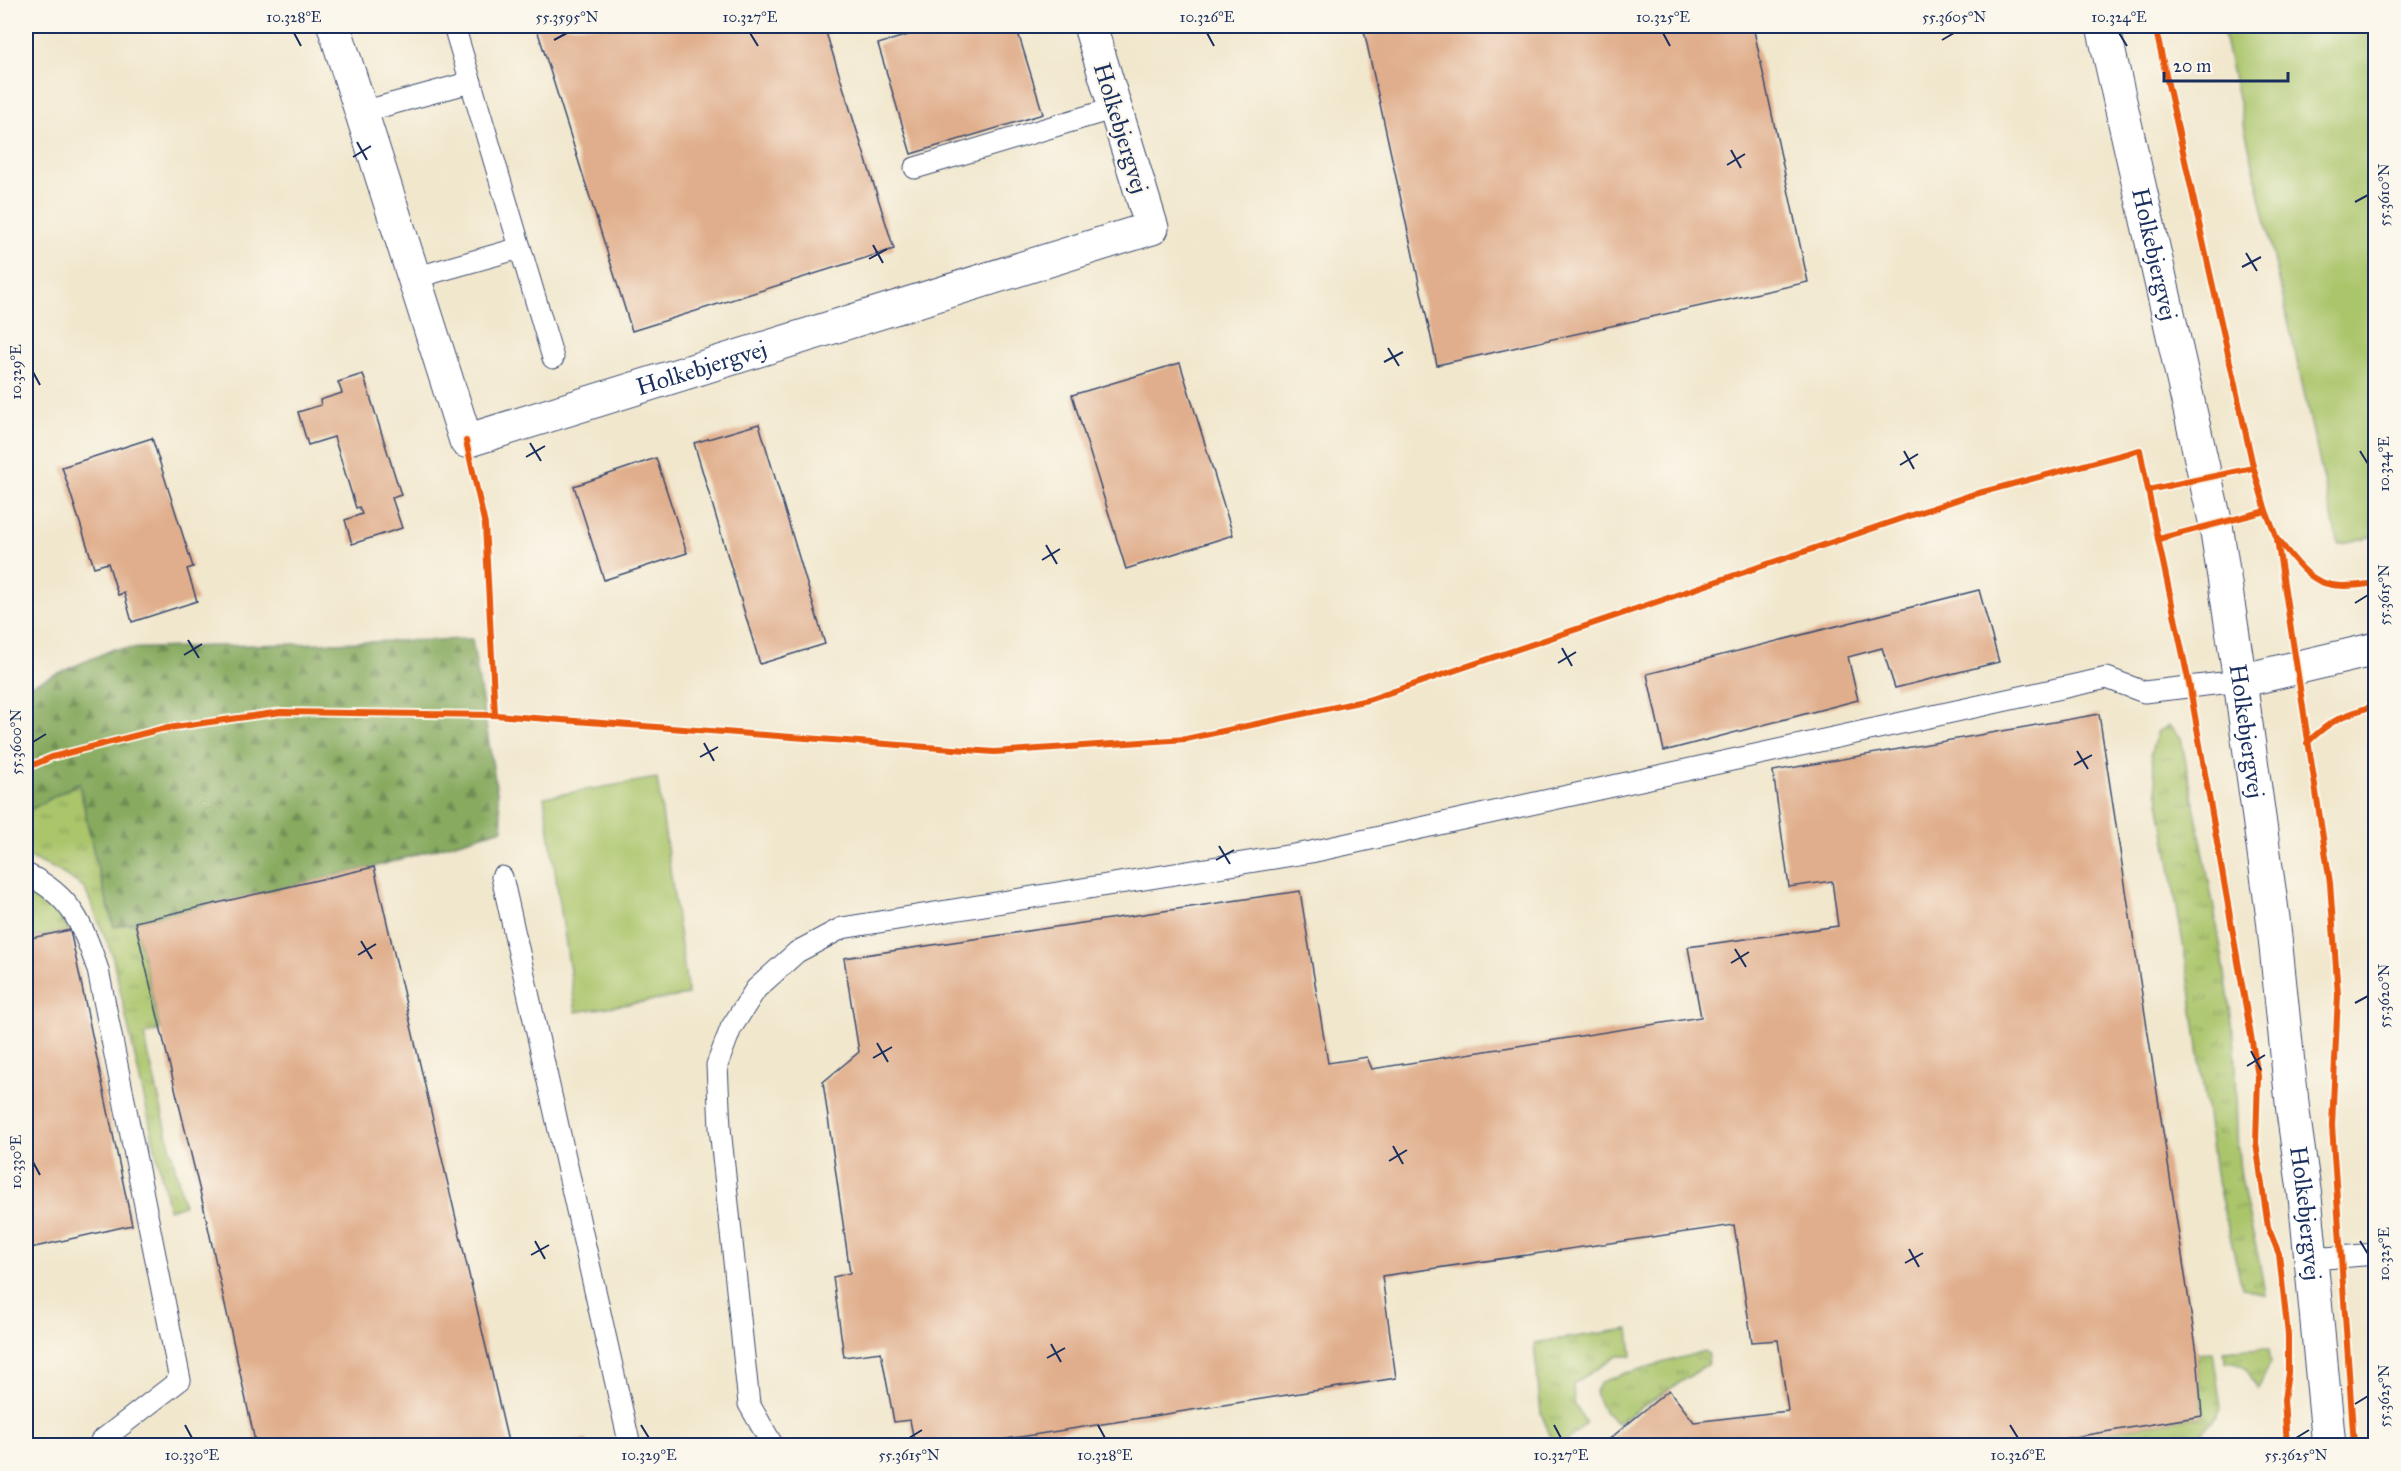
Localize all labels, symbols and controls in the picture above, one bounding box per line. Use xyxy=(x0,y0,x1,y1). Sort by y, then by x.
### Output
text: 10.328°E xyxy=(266,8,322,26)
text: 55.3595°N xyxy=(536,8,599,26)
text: 10.327°E xyxy=(723,8,778,26)
text: 10.326°E xyxy=(1180,8,1235,26)
text: 10.325°E xyxy=(1636,8,1690,26)
text: 55.3605°N xyxy=(1922,8,1986,26)
text: 10.324°E xyxy=(2091,8,2147,26)
scale bar xyxy=(2164,45,2288,83)
text: 20 m xyxy=(2173,55,2211,77)
street label: Holkebjergvej xyxy=(1087,59,1155,197)
text: 55.3610°N xyxy=(2375,163,2393,227)
street label: Holkebjergvej xyxy=(2125,185,2184,324)
street label: Holkebjergvej xyxy=(632,334,771,402)
text: 10.329°E xyxy=(7,344,25,400)
text: 10.324°E xyxy=(2375,436,2393,492)
text: 55.3615°N xyxy=(2375,564,2393,626)
street label: Holkebjergvej xyxy=(2223,662,2271,800)
text: 55.3600°N xyxy=(7,709,25,775)
text: 55.3620°N xyxy=(2375,963,2393,1028)
text: 10.330°E xyxy=(7,1134,25,1189)
street label: Holkebjergvej xyxy=(2283,1144,2328,1282)
text: 10.325°E xyxy=(2375,1227,2393,1281)
text: 55.3625°N xyxy=(2375,1364,2393,1427)
text: 10.330°E xyxy=(165,1446,220,1464)
text: 10.329°E xyxy=(621,1446,677,1464)
text: 55.3615°N xyxy=(878,1446,940,1464)
text: 10.328°E xyxy=(1077,1446,1133,1464)
text: 10.327°E xyxy=(1534,1446,1589,1464)
text: 10.326°E xyxy=(1991,1446,2046,1464)
text: 55.3625°N xyxy=(2265,1446,2328,1464)

